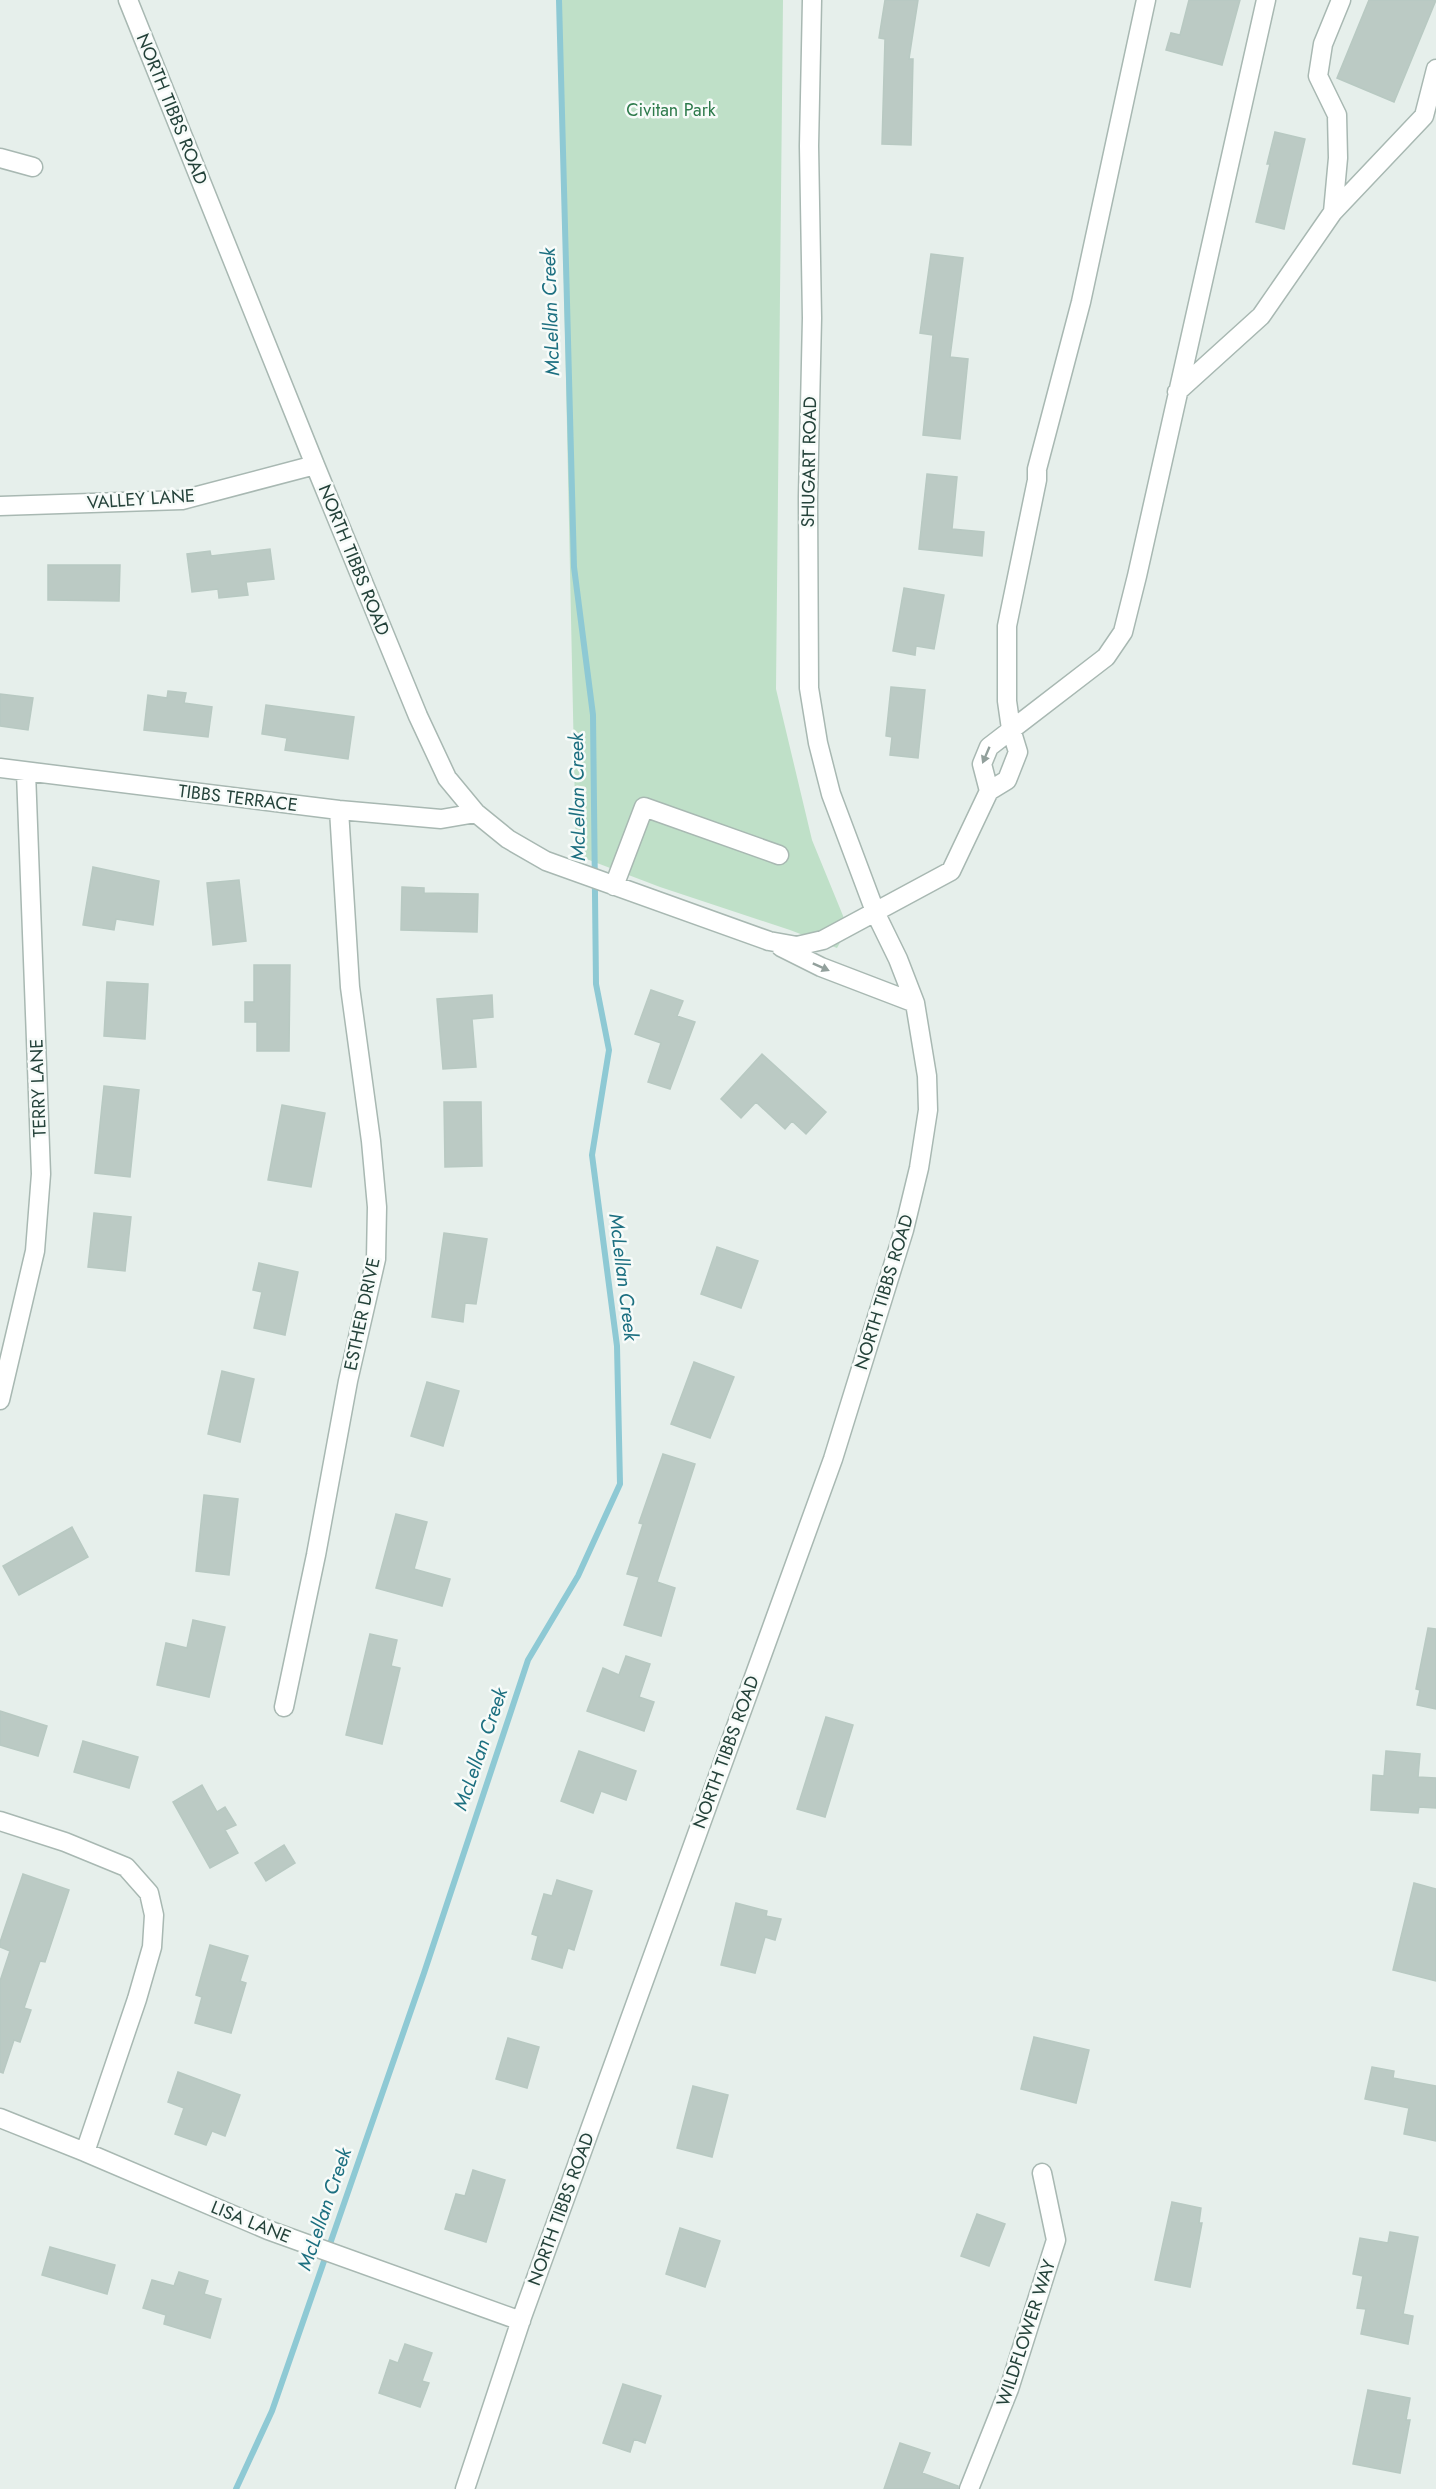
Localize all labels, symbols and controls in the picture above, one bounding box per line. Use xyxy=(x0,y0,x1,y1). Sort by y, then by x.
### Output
street label: NORTH TIBBS ROAD xyxy=(130,30,214,188)
park label: Civitan Park xyxy=(626,97,716,123)
water label: McLellan Creek xyxy=(534,246,567,377)
street label: SHUGART ROAD xyxy=(795,396,823,528)
street label: NORTH TIBBS ROAD xyxy=(312,481,396,639)
street label: VALLEY LANE xyxy=(86,482,196,516)
water label: McLellan Creek xyxy=(562,731,593,861)
one-way arrow xyxy=(981,747,991,765)
street label: TIBBS TERRACE xyxy=(177,778,299,818)
one-way arrow xyxy=(813,962,831,972)
street label: TERRY LANE xyxy=(23,1038,53,1138)
street label: NORTH TIBBS ROAD xyxy=(848,1211,920,1373)
water label: McLellan Creek xyxy=(601,1212,646,1344)
street label: ESTHER DRIVE xyxy=(337,1255,387,1373)
street label: NORTH TIBBS ROAD xyxy=(686,1672,766,1832)
water label: McLellan Creek xyxy=(446,1682,516,1814)
street label: NORTH TIBBS ROAD xyxy=(521,2129,601,2289)
water label: McLellan Creek xyxy=(290,2142,360,2274)
street label: LISA LANE xyxy=(207,2194,295,2250)
street label: WILDFLOWER WAY xyxy=(990,2255,1062,2410)

